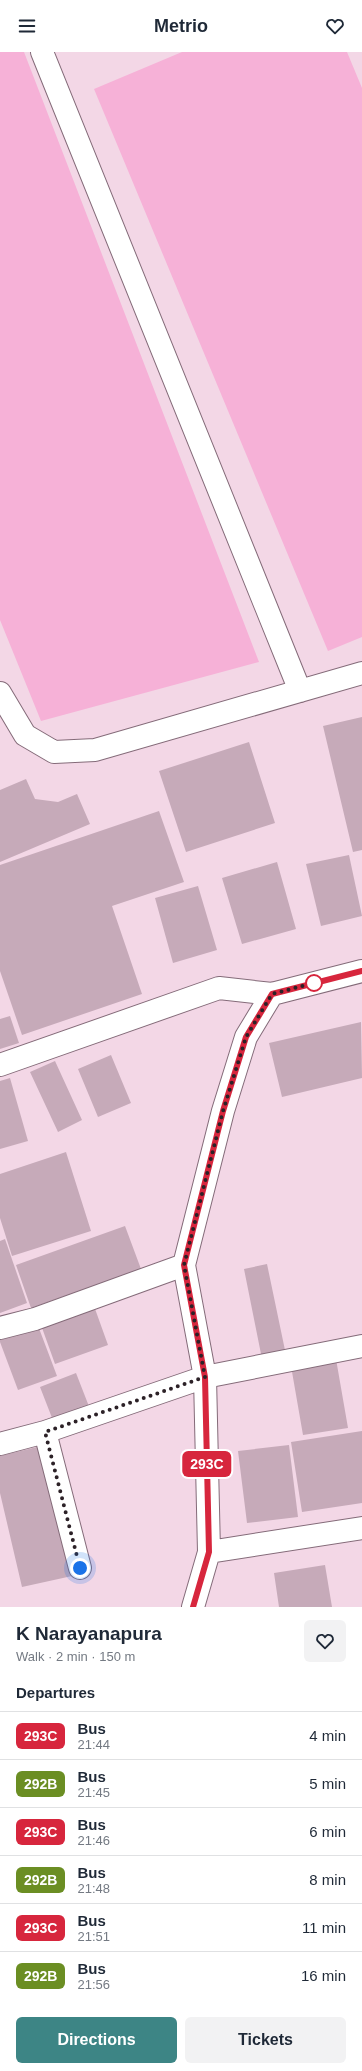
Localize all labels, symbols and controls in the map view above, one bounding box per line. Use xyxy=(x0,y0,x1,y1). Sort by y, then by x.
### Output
icon: menu xyxy=(16,15,38,37)
icon: heart xyxy=(324,15,346,37)
text: Metrio xyxy=(154,16,208,36)
unlabelled marker xyxy=(305,974,323,992)
line badge: 293C xyxy=(179,1451,235,1477)
text: 293C xyxy=(190,1456,224,1472)
your location xyxy=(70,1558,90,1578)
button: heart xyxy=(304,1620,346,1662)
text: K Narayanapura xyxy=(16,1623,162,1644)
text: Walk · 2 min · 150 m xyxy=(16,1649,135,1664)
text: Departures xyxy=(16,1684,95,1701)
text: Bus xyxy=(77,1720,106,1737)
text: 4 min xyxy=(309,1727,346,1744)
text: 293C xyxy=(24,1728,57,1744)
text: 21:44 xyxy=(77,1737,110,1752)
text: Bus xyxy=(77,1768,106,1785)
text: 5 min xyxy=(309,1775,346,1792)
text: 292B xyxy=(24,1776,57,1792)
text: 21:45 xyxy=(77,1785,110,1800)
text: Bus xyxy=(77,1816,106,1833)
text: 6 min xyxy=(309,1823,346,1840)
text: 293C xyxy=(24,1824,57,1840)
text: 21:46 xyxy=(77,1833,110,1848)
text: Bus xyxy=(77,1864,106,1881)
text: 8 min xyxy=(309,1871,346,1888)
text: 292B xyxy=(24,1872,57,1888)
text: 21:48 xyxy=(77,1881,110,1896)
text: Bus xyxy=(77,1912,106,1929)
text: 11 min xyxy=(302,1919,346,1936)
text: 293C xyxy=(24,1920,57,1936)
text: 21:51 xyxy=(77,1929,110,1944)
text: Bus xyxy=(77,1960,106,1977)
text: 16 min xyxy=(301,1967,346,1984)
text: 292B xyxy=(24,1968,57,1984)
text: 21:56 xyxy=(77,1977,110,1992)
button: Directions xyxy=(16,2017,177,2063)
button: Tickets xyxy=(185,2017,346,2063)

